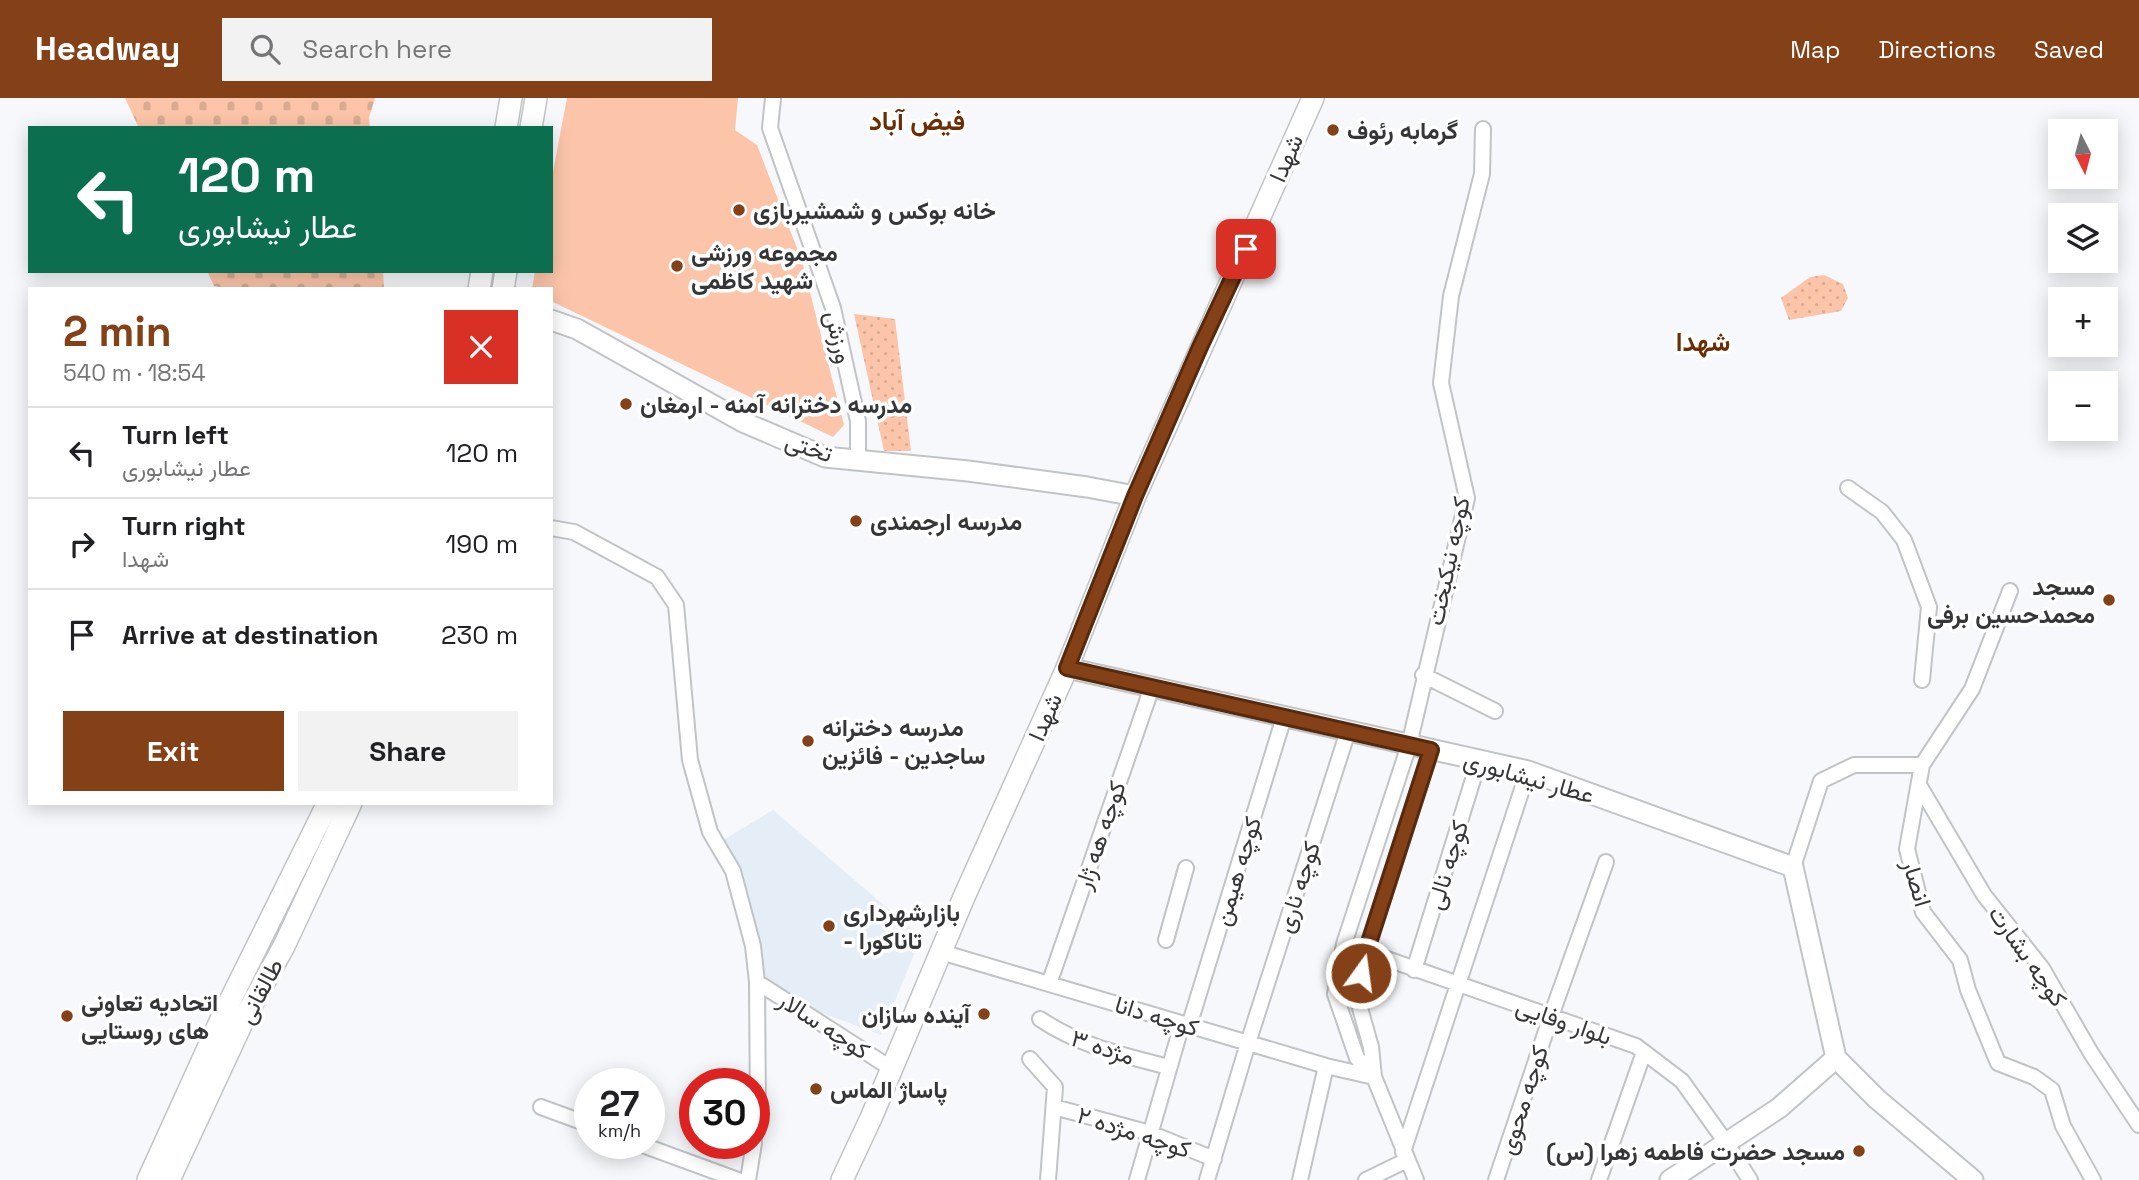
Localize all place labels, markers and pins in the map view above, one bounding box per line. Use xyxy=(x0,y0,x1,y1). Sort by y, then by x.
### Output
place label: گرمابه رئوف xyxy=(1347,115,1458,146)
marker: گرمابه رئوف xyxy=(1325,122,1341,138)
place label: خانه بوکس و شمشیربازی xyxy=(753,195,996,226)
marker: خانه بوکس و شمشیربازی xyxy=(731,202,747,218)
pin xyxy=(1216,219,1276,279)
place label: مجموعه ورزشی شهید کاظمی xyxy=(691,237,838,296)
marker: مجموعه ورزشی شهید کاظمی xyxy=(669,258,685,274)
place label: مدرسه دخترانه آمنه - ارمغان xyxy=(640,389,912,420)
marker: مدرسه دخترانه آمنه - ارمغان xyxy=(618,396,634,412)
place label: مدرسه ارجمندی xyxy=(870,506,1022,537)
marker: مدرسه ارجمندی xyxy=(848,513,864,529)
place label: مسجد محمدحسین برفی xyxy=(1927,571,2095,630)
marker: مسجد محمدحسین برفی xyxy=(2101,592,2117,608)
place label: مدرسه دخترانه ساجدین - فائزین xyxy=(822,712,985,771)
marker: مدرسه دخترانه ساجدین - فائزین xyxy=(800,733,816,749)
place label: بازارشهرداری - تاناکورا xyxy=(843,897,960,956)
marker: بازارشهرداری - تاناکورا xyxy=(821,918,837,934)
place label: اتحادیه تعاونی های روستایی xyxy=(81,987,218,1046)
place label: آینده سازان xyxy=(861,999,972,1030)
marker: آینده سازان xyxy=(976,1006,992,1022)
marker: اتحادیه تعاونی های روستایی xyxy=(59,1008,75,1024)
place label: پاساژ الماس xyxy=(830,1074,948,1106)
marker: پاساژ الماس xyxy=(808,1081,824,1097)
place label: مسجد حضرت فاطمه زهرا (س) xyxy=(1546,1136,1845,1167)
marker: مسجد حضرت فاطمه زهرا (س) xyxy=(1851,1143,1867,1159)

